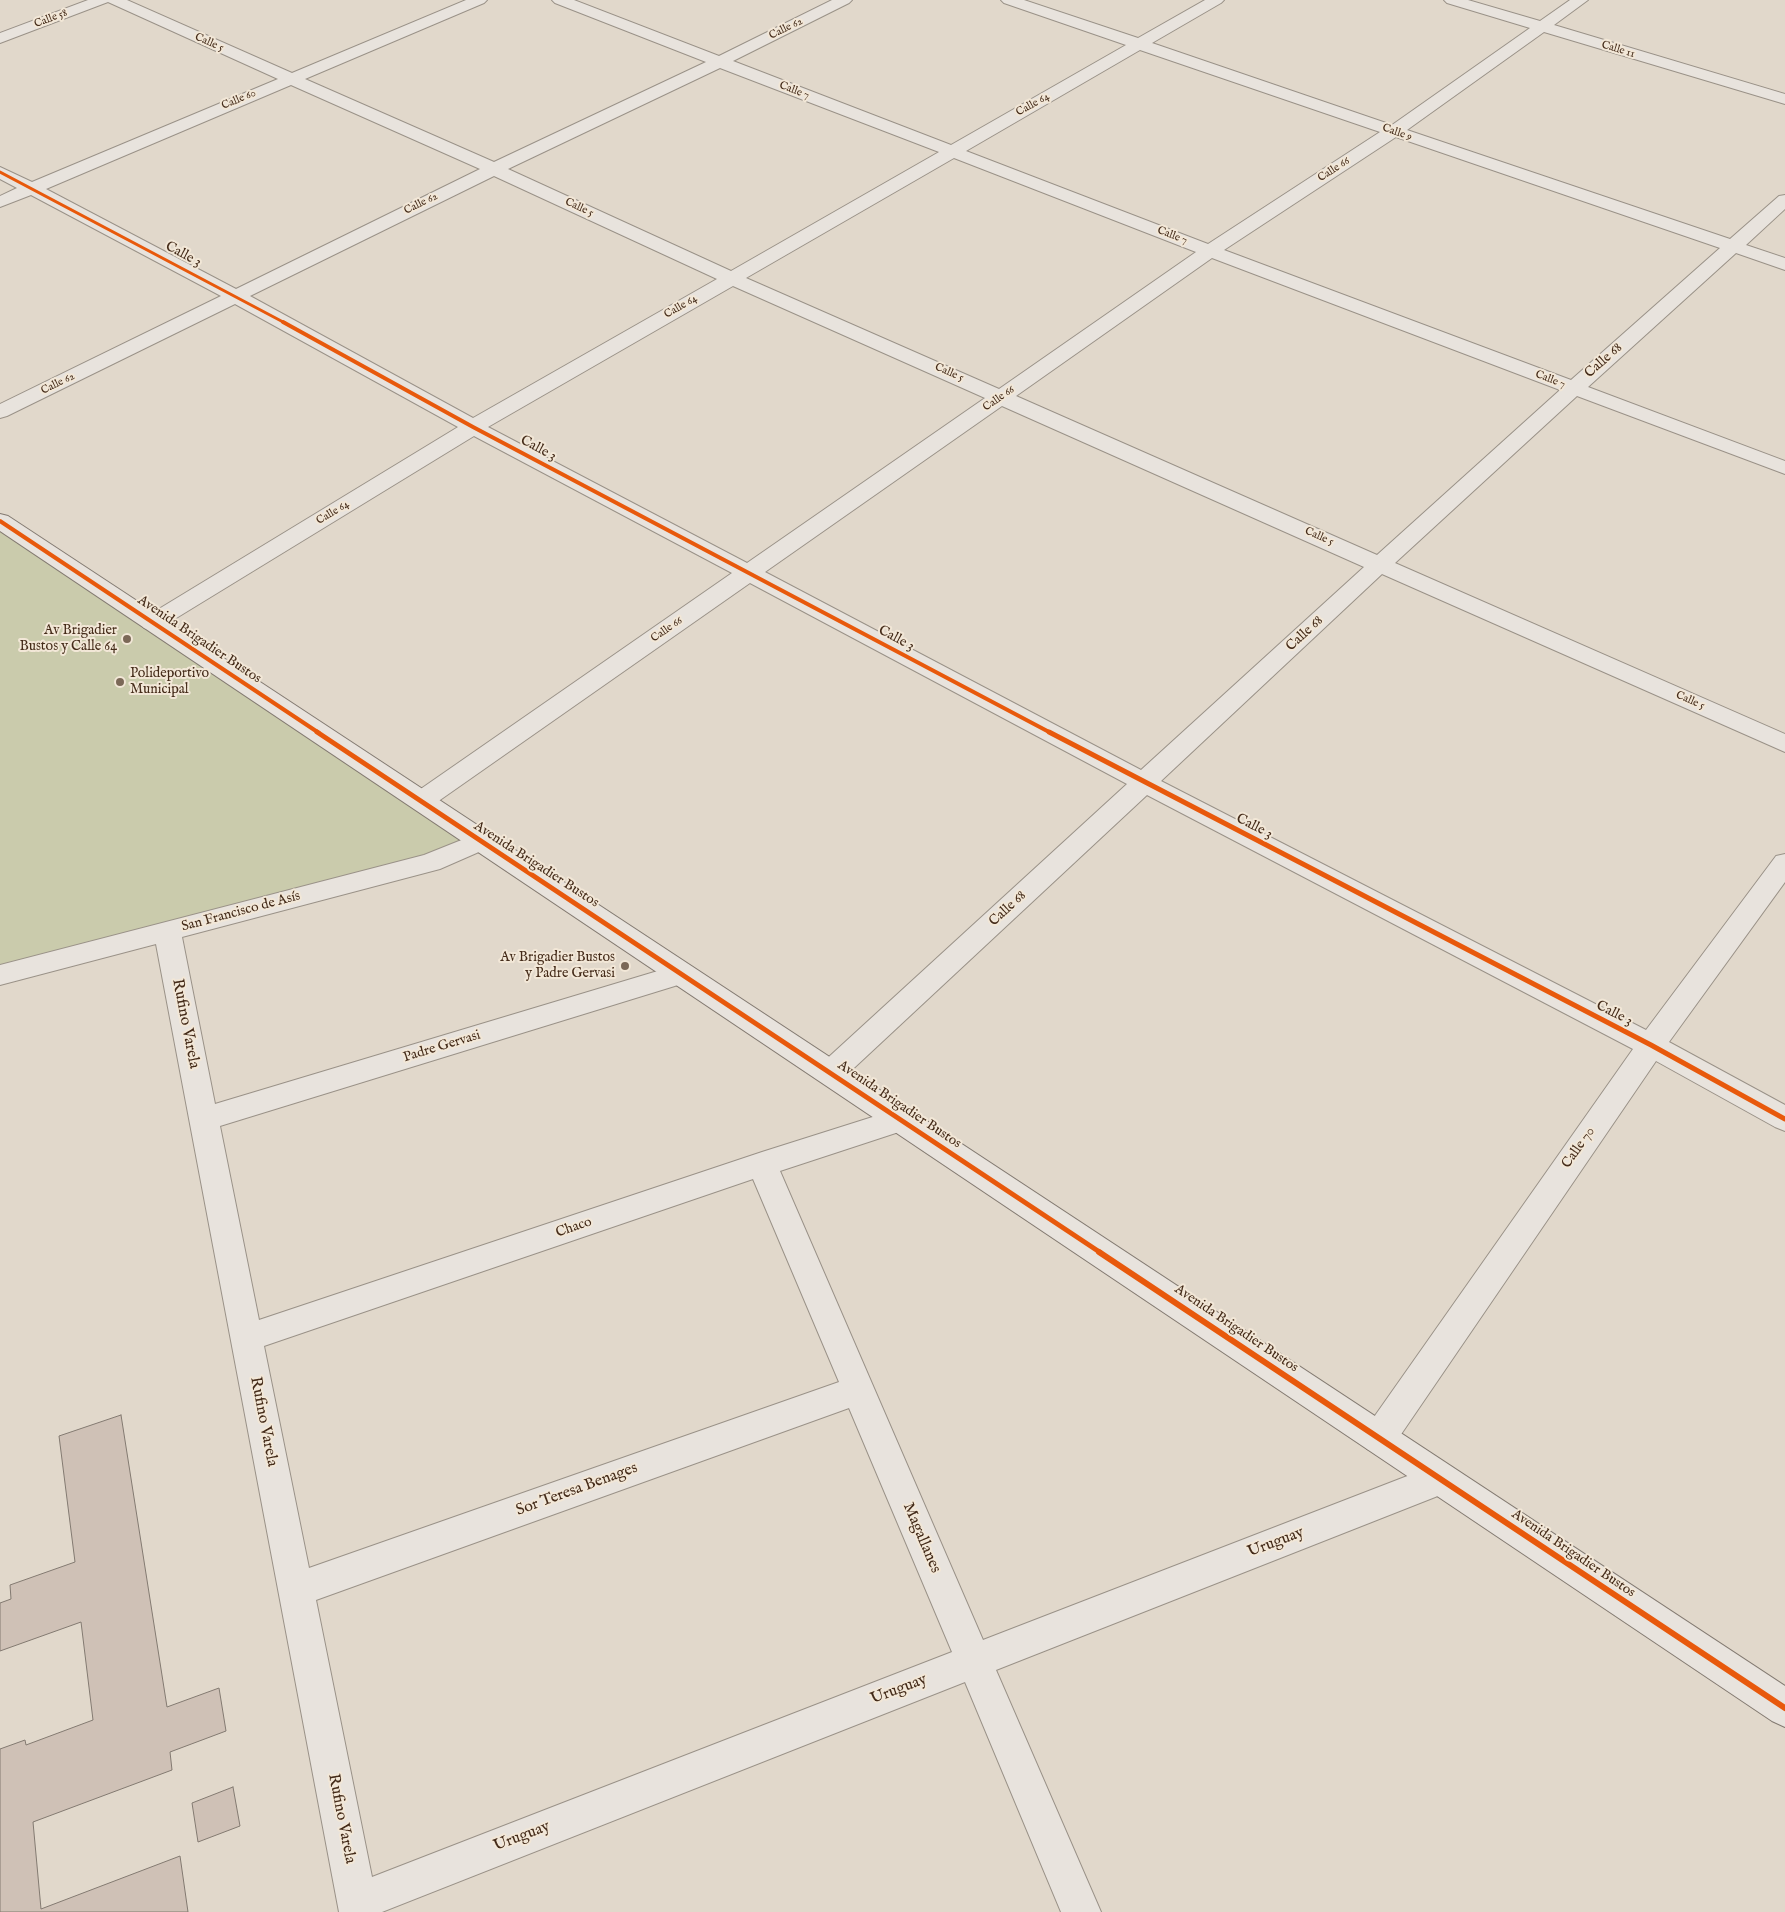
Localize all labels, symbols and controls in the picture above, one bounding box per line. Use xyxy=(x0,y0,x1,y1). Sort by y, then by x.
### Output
street label: Calle 58 xyxy=(33,7,69,31)
street label: Calle 62 xyxy=(767,15,805,43)
street label: Calle 5 xyxy=(193,31,225,55)
street label: Calle 11 xyxy=(1600,39,1636,61)
street label: Calle 7 xyxy=(777,79,811,103)
street label: Calle 60 xyxy=(220,87,258,113)
street label: Calle 64 xyxy=(1014,90,1052,120)
street label: Calle 9 xyxy=(1380,122,1414,144)
street label: Calle 66 xyxy=(1316,155,1352,185)
street label: Calle 62 xyxy=(402,190,440,218)
street label: Calle 5 xyxy=(563,196,595,220)
street label: Calle 7 xyxy=(1155,224,1189,248)
street label: Calle 3 xyxy=(162,239,204,271)
street label: Calle 64 xyxy=(662,292,700,322)
street label: Calle 68 xyxy=(1582,340,1626,382)
street label: Calle 5 xyxy=(933,361,965,385)
street label: Calle 7 xyxy=(1533,368,1567,392)
street label: Calle 62 xyxy=(39,370,77,398)
street label: Calle 66 xyxy=(981,383,1017,415)
street label: Calle 3 xyxy=(517,433,559,465)
street label: Calle 64 xyxy=(314,498,352,528)
street label: Calle 5 xyxy=(1303,525,1335,549)
street label: Avenida Brigadier Bustos xyxy=(134,592,264,688)
street label: Calle 68 xyxy=(1283,613,1327,655)
street label: Calle 66 xyxy=(649,614,685,646)
place label: Av Brigadier Bustos y Calle 64 xyxy=(19,623,117,656)
street label: Calle 3 xyxy=(875,623,917,655)
marker: Av Brigadier Bustos y Calle 64 xyxy=(121,633,133,645)
place label: Polideportivo Municipal xyxy=(130,666,209,699)
marker: Polideportivo Municipal xyxy=(114,676,126,688)
street label: Calle 5 xyxy=(1674,689,1706,713)
street label: Calle 3 xyxy=(1233,811,1275,843)
street label: Avenida Brigadier Bustos xyxy=(470,818,602,912)
street label: San Francisco de Asís xyxy=(180,888,302,936)
street label: Calle 68 xyxy=(986,888,1030,930)
place label: Av Brigadier Bustos y Padre Gervasi xyxy=(500,950,615,982)
marker: Av Brigadier Bustos y Padre Gervasi xyxy=(619,960,631,972)
street label: Rufino Varela xyxy=(167,977,203,1071)
street label: Calle 3 xyxy=(1593,998,1635,1030)
street label: Padre Gervasi xyxy=(401,1027,483,1067)
street label: Avenida Brigadier Bustos xyxy=(834,1057,964,1153)
street label: Calle 70 xyxy=(1559,1124,1599,1172)
street label: Chaco xyxy=(554,1214,594,1242)
street label: Avenida Brigadier Bustos xyxy=(1171,1281,1301,1377)
street label: Rufino Varela xyxy=(245,1375,281,1469)
street label: Sor Teresa Benages xyxy=(514,1459,640,1521)
street label: Magallanes xyxy=(898,1500,944,1576)
street label: Avenida Brigadier Bustos xyxy=(1508,1506,1638,1602)
street label: Uruguay xyxy=(1245,1523,1307,1563)
street label: Uruguay xyxy=(868,1670,930,1710)
street label: Rufino Varela xyxy=(323,1772,359,1866)
street label: Uruguay xyxy=(491,1817,553,1857)

